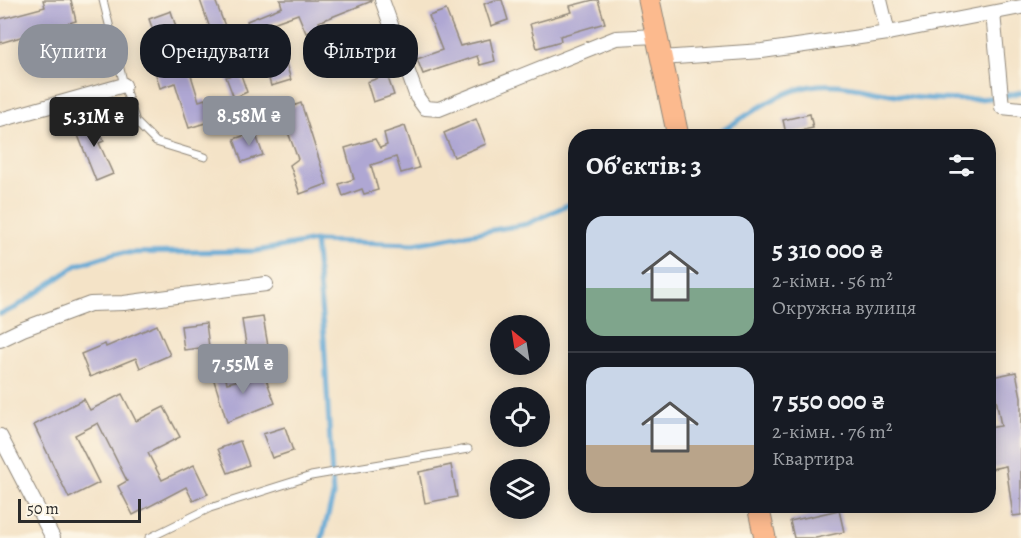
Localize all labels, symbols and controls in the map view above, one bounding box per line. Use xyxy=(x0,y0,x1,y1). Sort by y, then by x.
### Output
chip: Купити xyxy=(18,24,128,78)
chip: Орендувати xyxy=(140,24,291,78)
chip: Фільтри xyxy=(303,24,418,78)
pin: 8.58M ₴ xyxy=(194,96,304,147)
pin: 5.31M ₴ xyxy=(39,97,149,148)
text: 8.58M ₴ xyxy=(217,102,281,129)
text: 5.31M ₴ xyxy=(64,103,124,130)
text: Об’єктів: 3 xyxy=(586,148,702,183)
icon: filters xyxy=(945,149,978,182)
text: 5 310 000 ₴ xyxy=(772,232,883,267)
icon: home xyxy=(634,240,706,312)
text: 2-кімн. · 56 m² xyxy=(772,267,893,294)
text: Окружна вулиця xyxy=(772,294,916,321)
north arrow xyxy=(490,315,550,375)
map controls xyxy=(490,315,550,519)
pin: 7.55M ₴ xyxy=(188,344,298,395)
text: 7.55M ₴ xyxy=(212,350,274,377)
text: 7 550 000 ₴ xyxy=(772,383,885,418)
button: locate xyxy=(490,387,550,447)
icon: home xyxy=(634,391,706,463)
text: 2-кімн. · 76 m² xyxy=(772,418,893,445)
text: Квартира xyxy=(772,445,854,472)
button: layers xyxy=(490,459,550,519)
scale bar xyxy=(18,496,141,524)
text: 50 m xyxy=(27,498,59,520)

